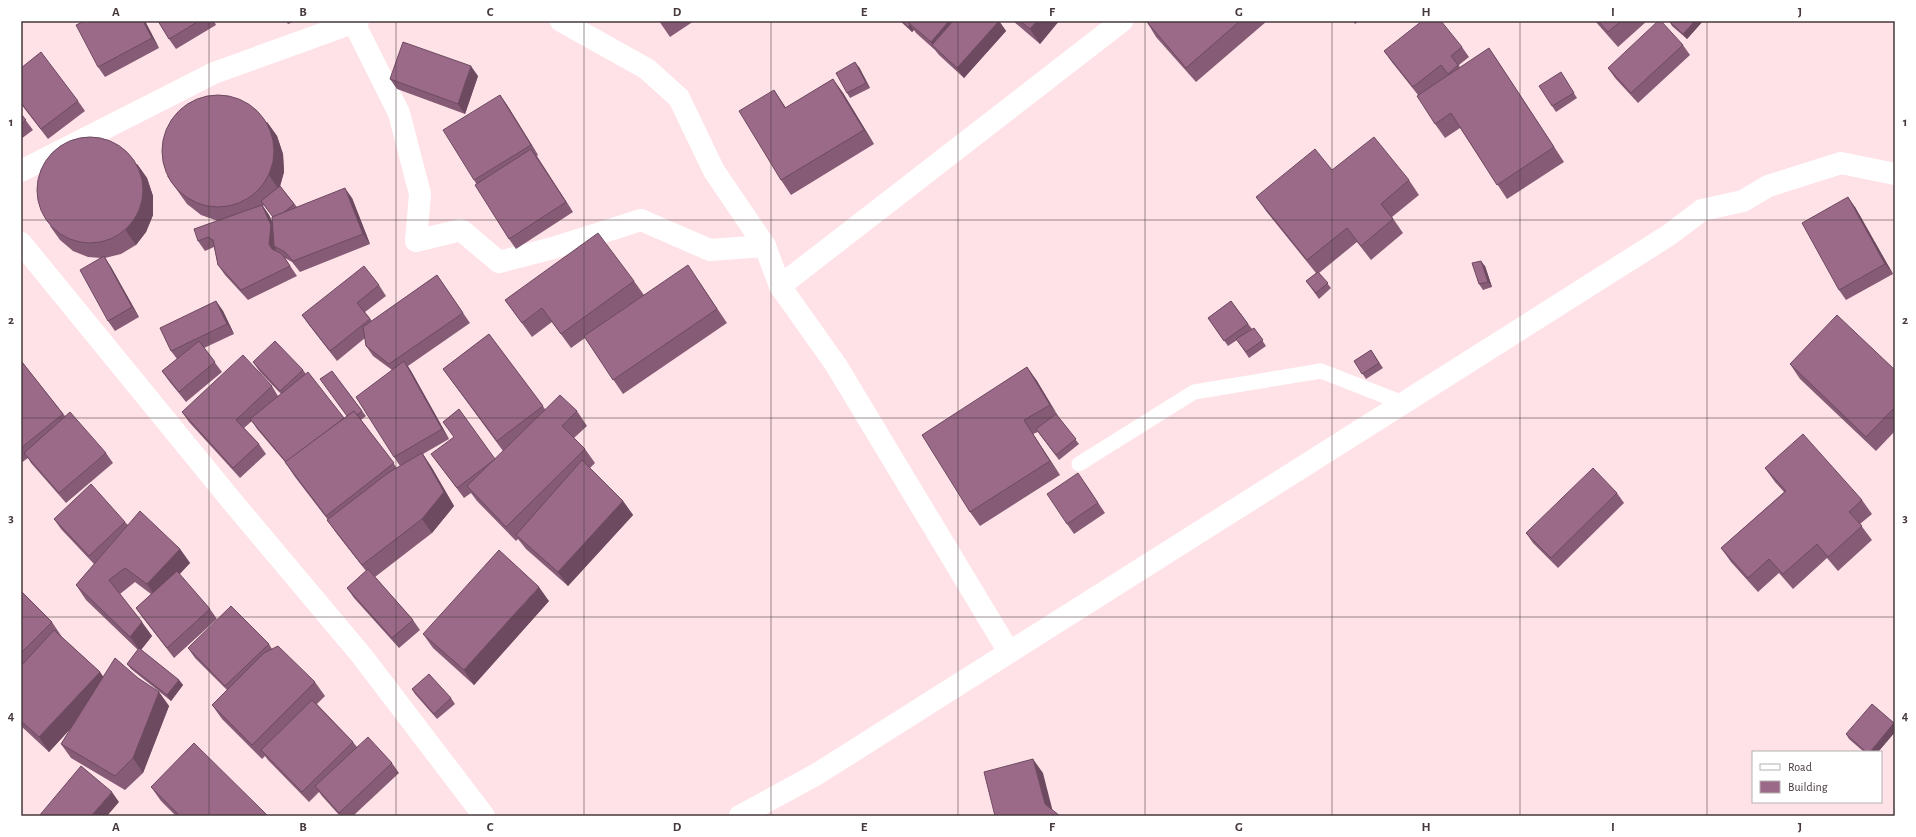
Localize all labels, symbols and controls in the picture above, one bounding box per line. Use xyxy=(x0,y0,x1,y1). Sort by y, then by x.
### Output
text: A xyxy=(112,6,120,19)
text: B xyxy=(299,6,307,19)
text: C xyxy=(487,6,494,19)
text: D xyxy=(673,6,682,19)
text: E xyxy=(861,6,868,19)
text: F xyxy=(1049,6,1056,19)
text: G xyxy=(1235,6,1243,19)
text: H xyxy=(1421,6,1431,19)
text: I xyxy=(1611,6,1615,19)
text: J xyxy=(1798,6,1802,19)
text: 1 xyxy=(9,116,13,129)
text: 1 xyxy=(1903,116,1907,129)
text: 2 xyxy=(8,314,14,327)
text: 2 xyxy=(1902,314,1908,327)
text: 3 xyxy=(8,512,14,525)
text: 3 xyxy=(1902,512,1908,525)
text: 4 xyxy=(8,710,15,723)
text: 4 xyxy=(1902,710,1909,723)
legend xyxy=(1752,751,1882,803)
text: Road xyxy=(1788,761,1812,773)
text: Building xyxy=(1788,781,1828,793)
text: A xyxy=(112,821,120,834)
text: B xyxy=(299,821,307,834)
text: C xyxy=(487,821,494,834)
text: D xyxy=(673,821,682,834)
text: E xyxy=(861,821,868,834)
text: F xyxy=(1049,821,1056,834)
text: G xyxy=(1235,821,1243,834)
text: H xyxy=(1421,821,1431,834)
text: I xyxy=(1611,821,1615,834)
text: J xyxy=(1798,821,1802,834)

